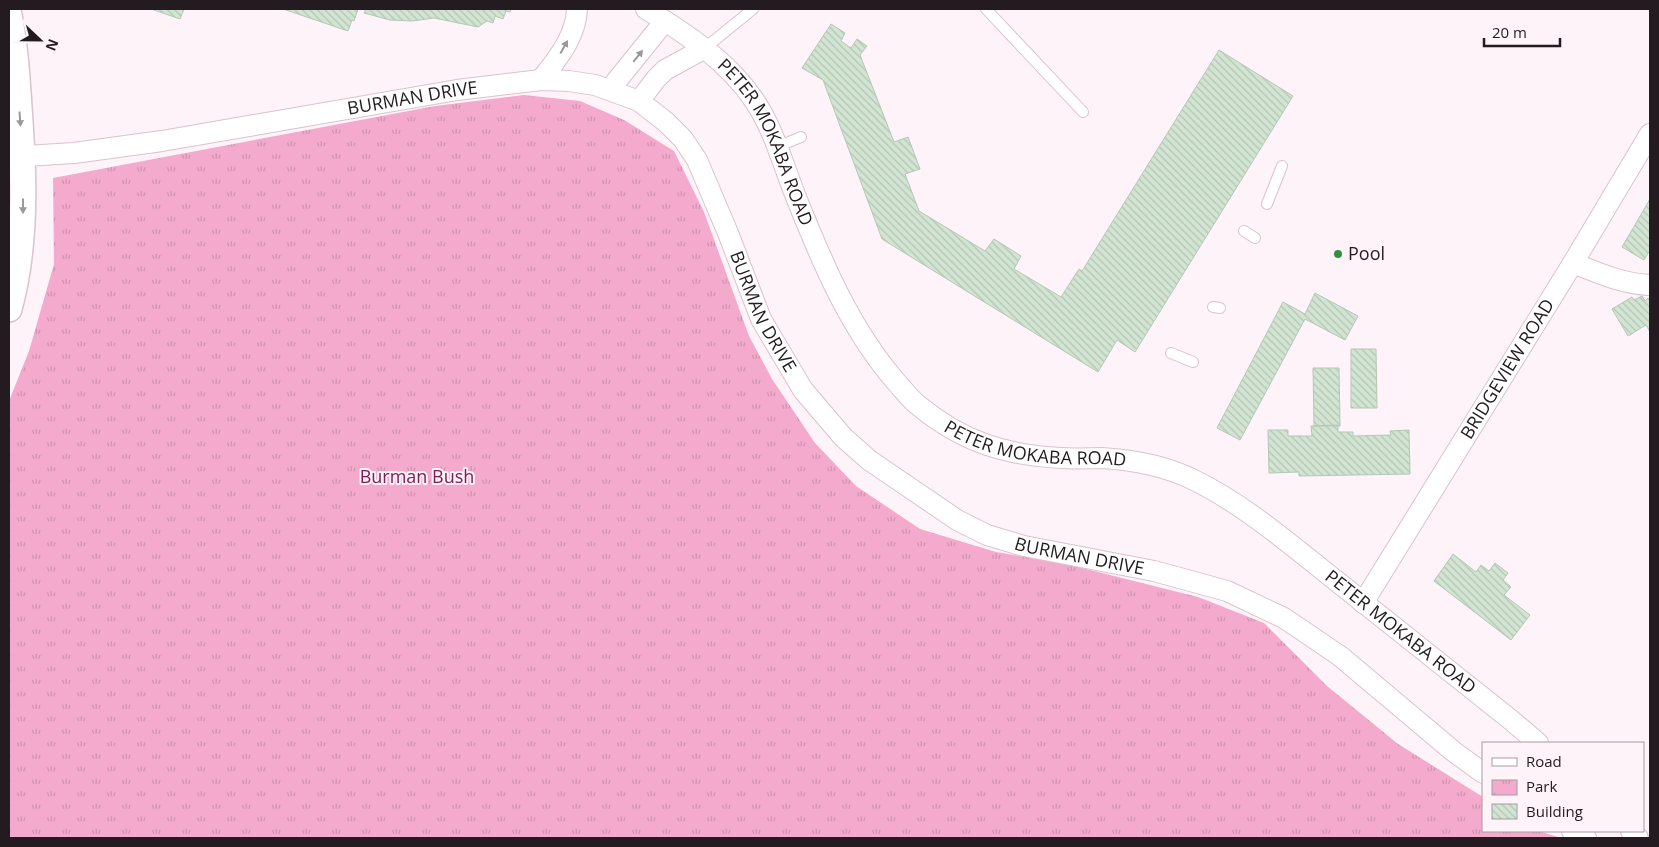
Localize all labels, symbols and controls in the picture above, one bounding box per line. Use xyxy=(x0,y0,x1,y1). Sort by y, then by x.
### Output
north arrow xyxy=(15,15,65,65)
scale bar xyxy=(1484,15,1560,47)
text: 20 m xyxy=(1492,22,1527,42)
text: N xyxy=(42,36,63,54)
one-way arrow xyxy=(560,39,568,54)
one-way arrow xyxy=(632,50,643,63)
street label: PETER MOKABA ROAD xyxy=(713,53,819,229)
street label: BURMAN DRIVE xyxy=(345,75,479,120)
one-way arrow xyxy=(16,111,24,127)
one-way arrow xyxy=(19,198,27,214)
place label: Pool xyxy=(1348,241,1385,265)
street label: BURMAN DRIVE xyxy=(725,247,803,376)
marker: Pool xyxy=(1332,248,1344,260)
street label: BRIDGEVIEW ROAD xyxy=(1454,294,1559,443)
street label: PETER MOKABA ROAD xyxy=(940,414,1128,471)
park label: Burman Bush xyxy=(360,464,474,488)
street label: BURMAN DRIVE xyxy=(1012,531,1147,580)
street label: PETER MOKABA ROAD xyxy=(1321,564,1482,699)
legend xyxy=(1482,742,1644,832)
text: Road xyxy=(1526,751,1562,771)
text: Park xyxy=(1526,776,1557,796)
text: Building xyxy=(1526,801,1583,821)

